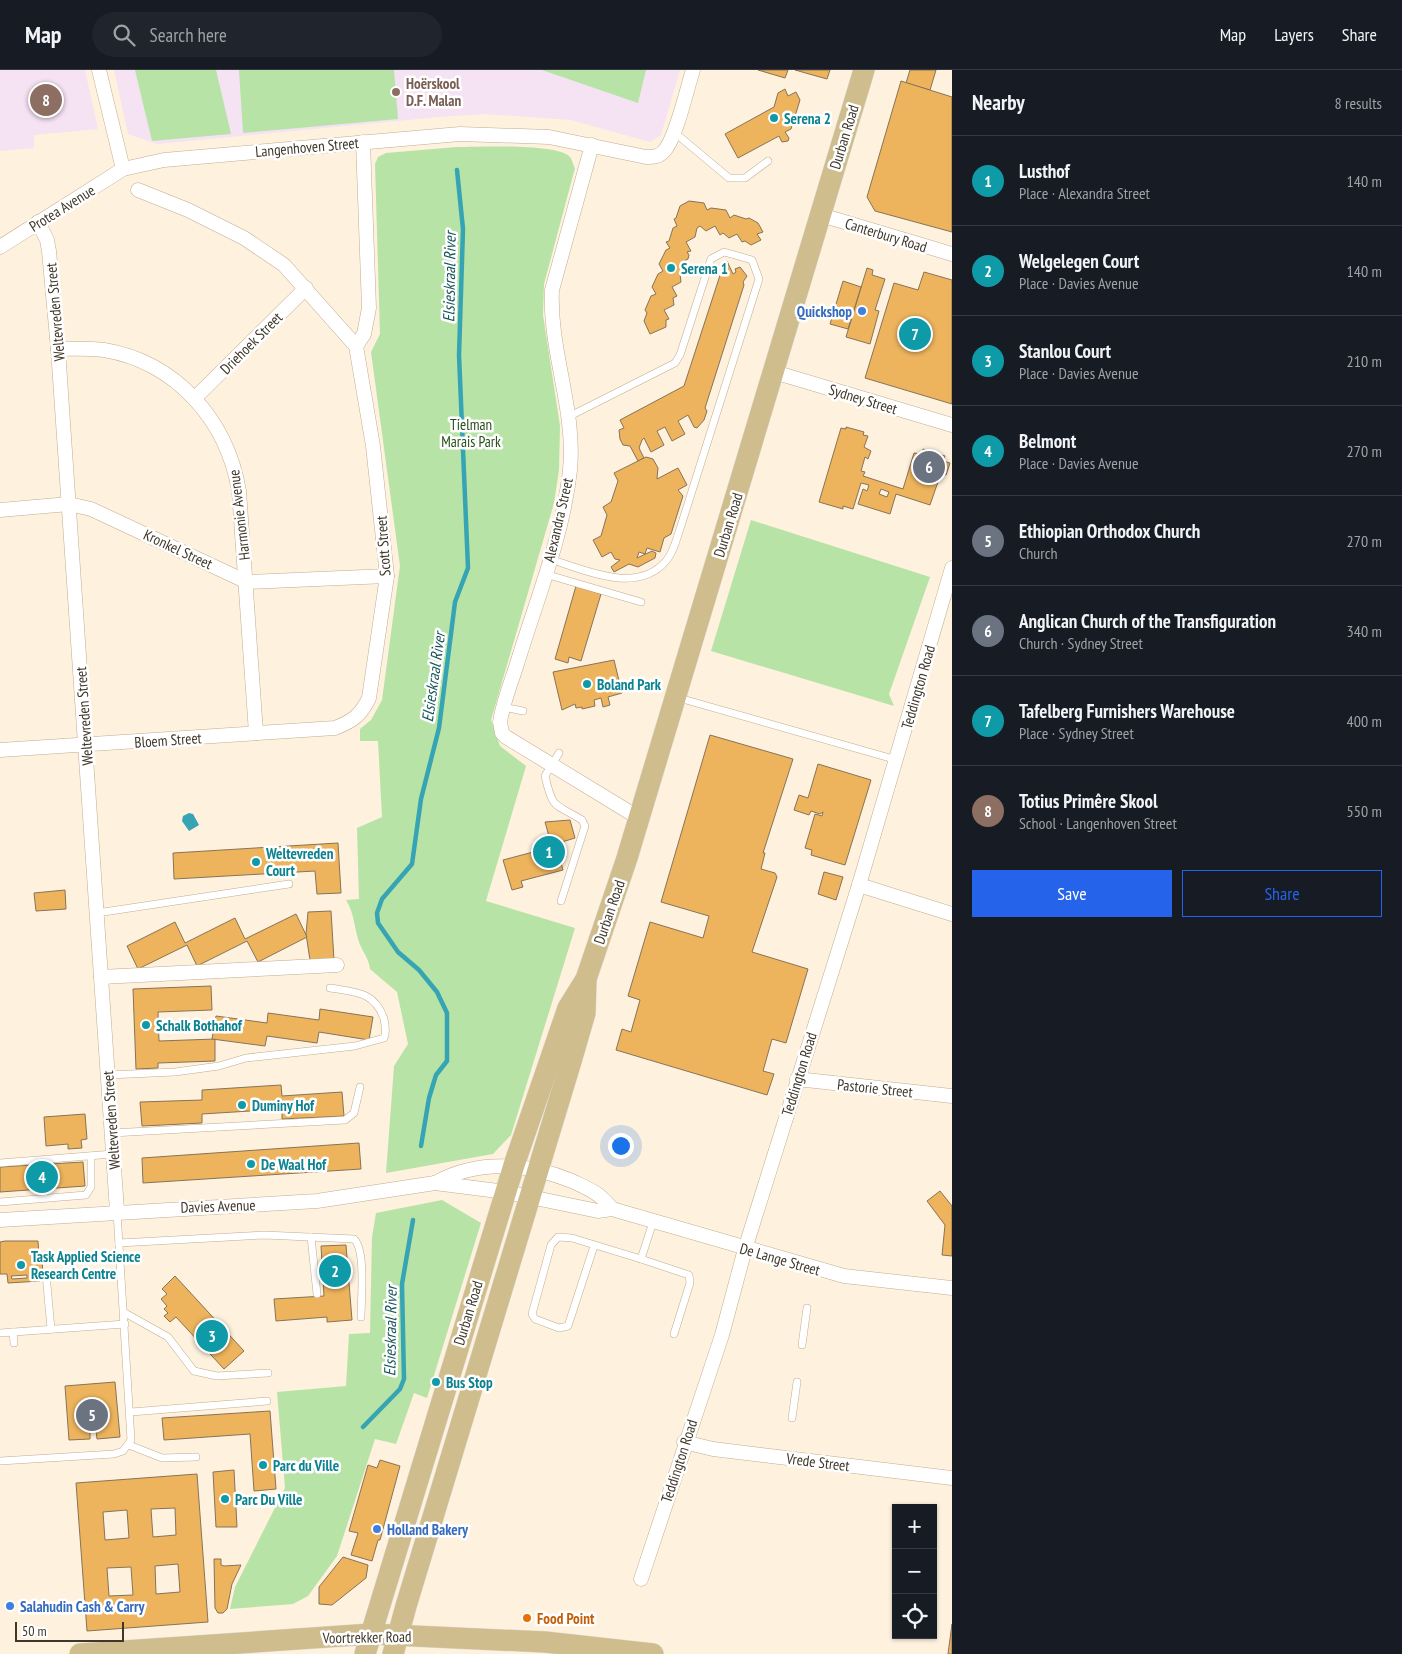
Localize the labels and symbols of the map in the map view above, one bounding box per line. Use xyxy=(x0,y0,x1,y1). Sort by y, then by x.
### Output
place label: Hoërskool D.F. Malan xyxy=(406,74,461,110)
pin: 8 xyxy=(30,81,62,119)
marker: Hoërskool D.F. Malan xyxy=(390,86,402,98)
street label: Durban Road xyxy=(825,102,863,172)
place label: Serena 2 xyxy=(784,109,831,128)
marker: Serena 2 xyxy=(768,112,780,124)
street label: Langenhoven Street xyxy=(255,133,359,161)
street label: Protea Avenue xyxy=(26,180,98,236)
street label: Canterbury Road xyxy=(843,214,929,256)
water label: Elsieskraal River xyxy=(438,229,460,322)
place label: Serena 1 xyxy=(681,259,728,278)
street label: Weltevreden Street xyxy=(41,262,69,362)
marker: Serena 1 xyxy=(665,262,677,274)
place label: Quickshop xyxy=(797,302,852,321)
marker: Quickshop xyxy=(856,305,868,317)
street label: Driehoek Street xyxy=(216,308,286,378)
pin: 7 xyxy=(899,315,931,353)
street label: Sydney Street xyxy=(827,380,899,418)
park label: Tielman Marais Park xyxy=(441,415,501,451)
pin: 6 xyxy=(913,448,945,486)
street label: Harmonie Avenue xyxy=(224,469,254,561)
street label: Alexandra Street xyxy=(539,476,577,564)
street label: Durban Road xyxy=(709,490,747,560)
street label: Scott Street xyxy=(371,515,395,577)
street label: Kronkel Street xyxy=(141,525,215,573)
water label: Elsieskraal River xyxy=(417,628,450,723)
street label: Teddington Road xyxy=(897,643,939,731)
street label: Weltevreden Street xyxy=(71,666,97,766)
place label: Boland Park xyxy=(597,675,662,694)
marker: Boland Park xyxy=(581,678,593,690)
street label: Bloem Street xyxy=(134,728,202,752)
pin: 1 xyxy=(533,833,565,871)
place label: Weltevreden Court xyxy=(265,844,334,880)
marker: Weltevreden Court xyxy=(250,856,262,868)
street label: Durban Road xyxy=(589,878,629,946)
place label: Schalk Bothahof xyxy=(156,1016,243,1035)
marker: Schalk Bothahof xyxy=(140,1019,152,1031)
street label: Teddington Road xyxy=(777,1030,821,1118)
street label: Weltevreden Street xyxy=(98,1070,124,1170)
street label: Pastorie Street xyxy=(836,1075,914,1101)
place label: Duminy Hof xyxy=(252,1096,315,1115)
marker: Duminy Hof xyxy=(236,1099,248,1111)
your location xyxy=(608,1133,634,1159)
place label: De Waal Hof xyxy=(261,1155,327,1174)
pin: 4 xyxy=(26,1158,58,1196)
marker: De Waal Hof xyxy=(245,1158,257,1170)
street label: Davies Avenue xyxy=(180,1195,256,1217)
street label: De Lange Street xyxy=(738,1238,822,1280)
place label: Task Applied Science Research Centre xyxy=(31,1247,141,1283)
pin: 2 xyxy=(319,1252,351,1290)
marker: Task Applied Science Research Centre xyxy=(15,1259,27,1271)
street label: Durban Road xyxy=(449,1278,487,1348)
water label: Elsieskraal River xyxy=(379,1283,401,1376)
pin: 3 xyxy=(196,1317,228,1355)
place label: Bus Stop xyxy=(446,1373,493,1392)
marker: Bus Stop xyxy=(430,1376,442,1388)
pin: 5 xyxy=(76,1396,108,1434)
street label: Teddington Road xyxy=(657,1417,701,1505)
street label: Vrede Street xyxy=(784,1449,851,1475)
place label: Parc du Ville xyxy=(273,1456,339,1475)
marker: Parc du Ville xyxy=(257,1459,269,1471)
place label: Parc Du Ville xyxy=(235,1490,302,1509)
marker: Parc Du Ville xyxy=(219,1493,231,1505)
place label: Holland Bakery xyxy=(387,1520,469,1539)
marker: Holland Bakery xyxy=(371,1523,383,1535)
place label: Salahudin Cash & Carry xyxy=(20,1597,145,1616)
marker: Salahudin Cash & Carry xyxy=(4,1600,16,1612)
place label: Food Point xyxy=(537,1609,595,1628)
marker: Food Point xyxy=(521,1612,533,1624)
scale bar xyxy=(15,1619,124,1642)
street label: Voortrekker Road xyxy=(322,1627,411,1647)

